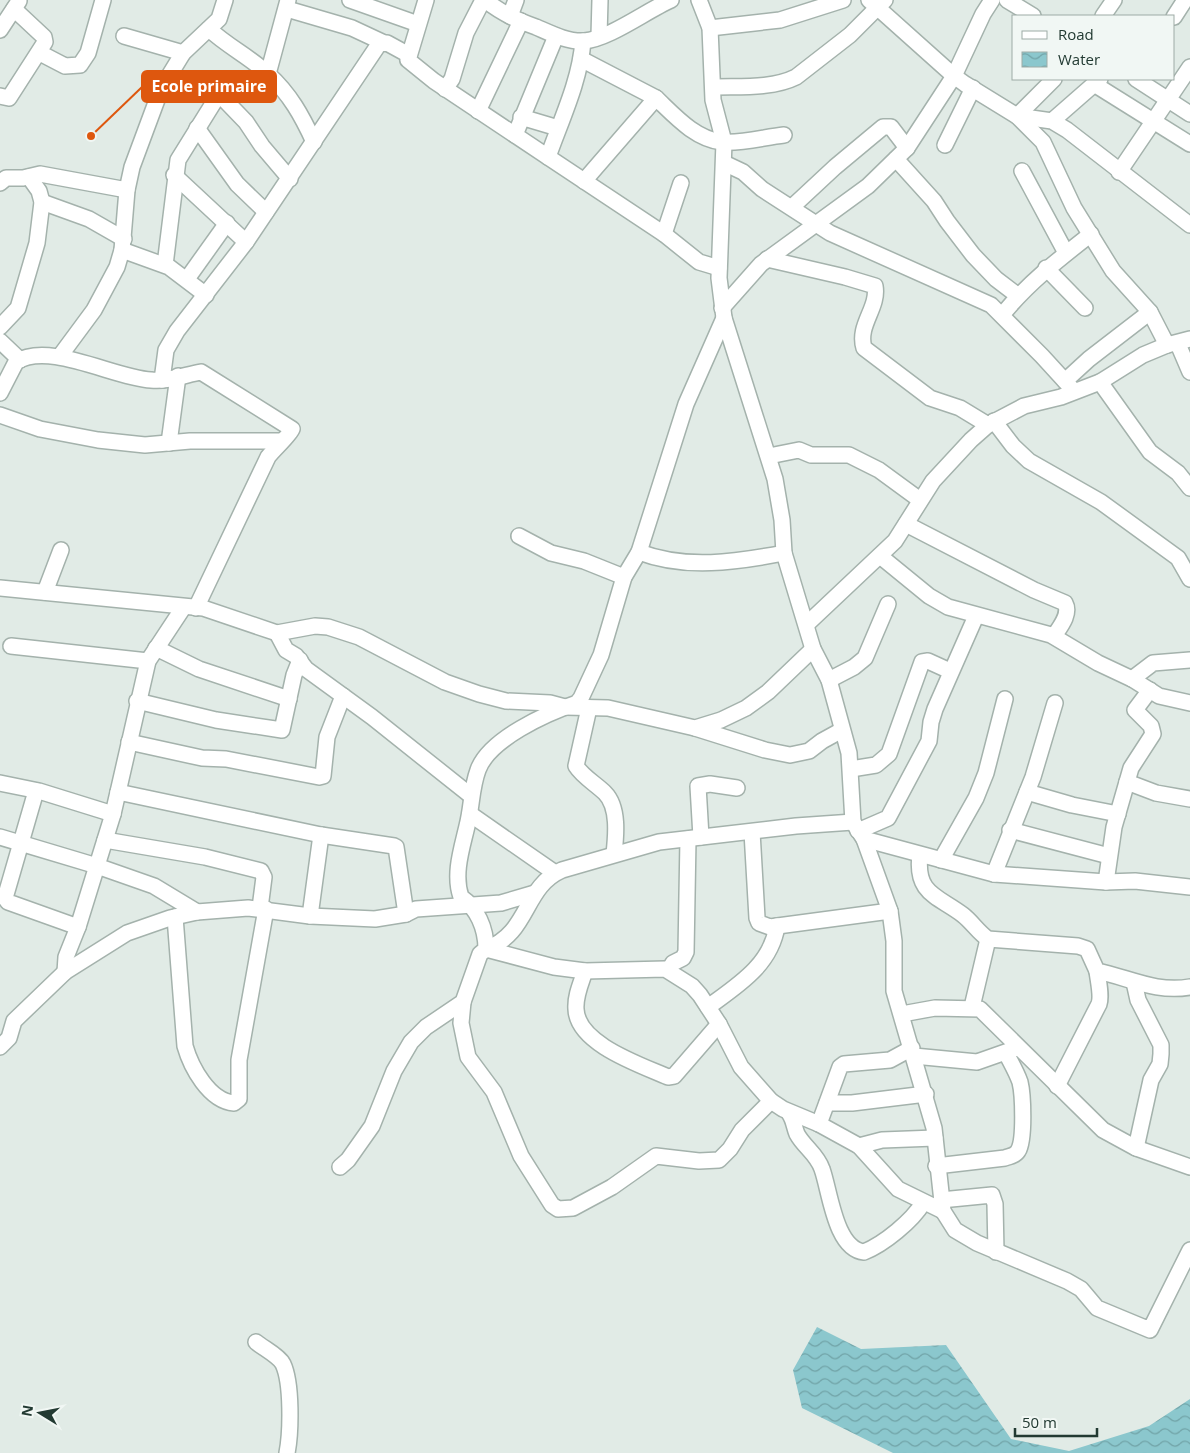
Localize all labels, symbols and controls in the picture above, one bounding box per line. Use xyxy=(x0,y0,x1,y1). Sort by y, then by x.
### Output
legend xyxy=(1012,15,1175,80)
text: Road xyxy=(1058,24,1094,44)
text: Water xyxy=(1058,49,1100,69)
callout: Ecole primaire xyxy=(142,71,276,102)
text: Ecole primaire xyxy=(152,75,266,97)
north arrow xyxy=(15,1388,65,1438)
text: N xyxy=(16,1403,37,1418)
scale bar xyxy=(1015,1406,1098,1438)
text: 50 m xyxy=(1022,1412,1057,1432)

